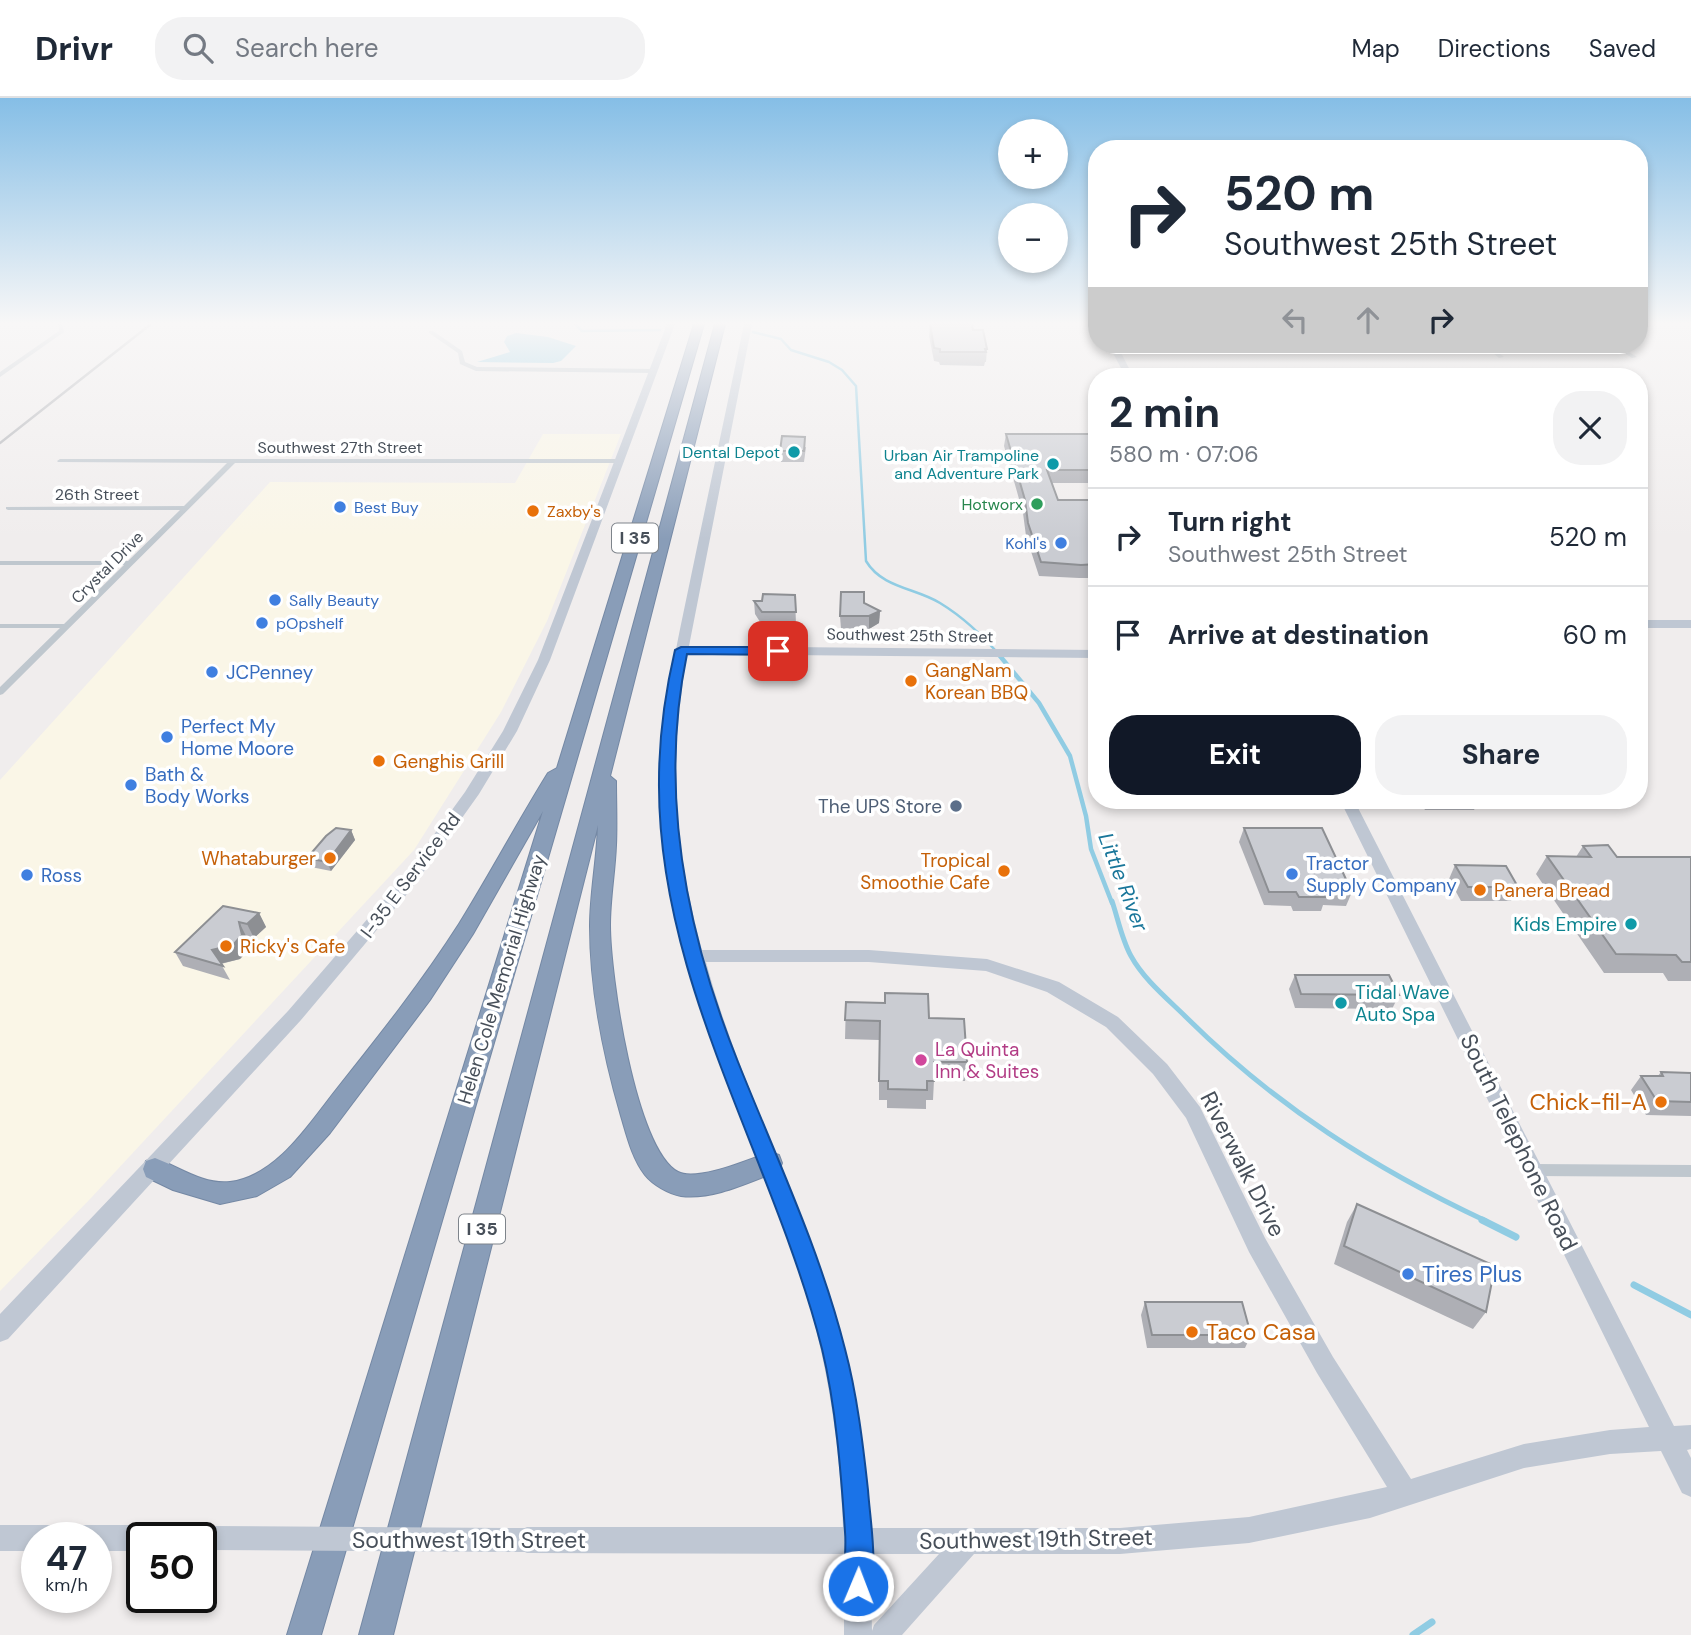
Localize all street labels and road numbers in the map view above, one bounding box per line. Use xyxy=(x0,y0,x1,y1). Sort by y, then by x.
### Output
street label: Southwest 27th Street xyxy=(257,437,423,458)
street label: 26th Street xyxy=(55,484,139,505)
road number: I 35 xyxy=(612,524,658,552)
street label: Crystal Drive xyxy=(67,527,148,608)
street label: Southwest 25th Street xyxy=(826,624,993,647)
street label: I-35 E Service Rd xyxy=(355,807,466,943)
street label: Helen Cole Memorial Highway xyxy=(452,851,552,1107)
street label: South Telephone Road xyxy=(1453,1029,1585,1255)
street label: Riverwalk Drive xyxy=(1193,1086,1293,1242)
road number: I 35 xyxy=(459,1214,505,1244)
street label: Southwest 19th Street xyxy=(919,1522,1153,1556)
street label: Southwest 19th Street xyxy=(352,1525,586,1555)

